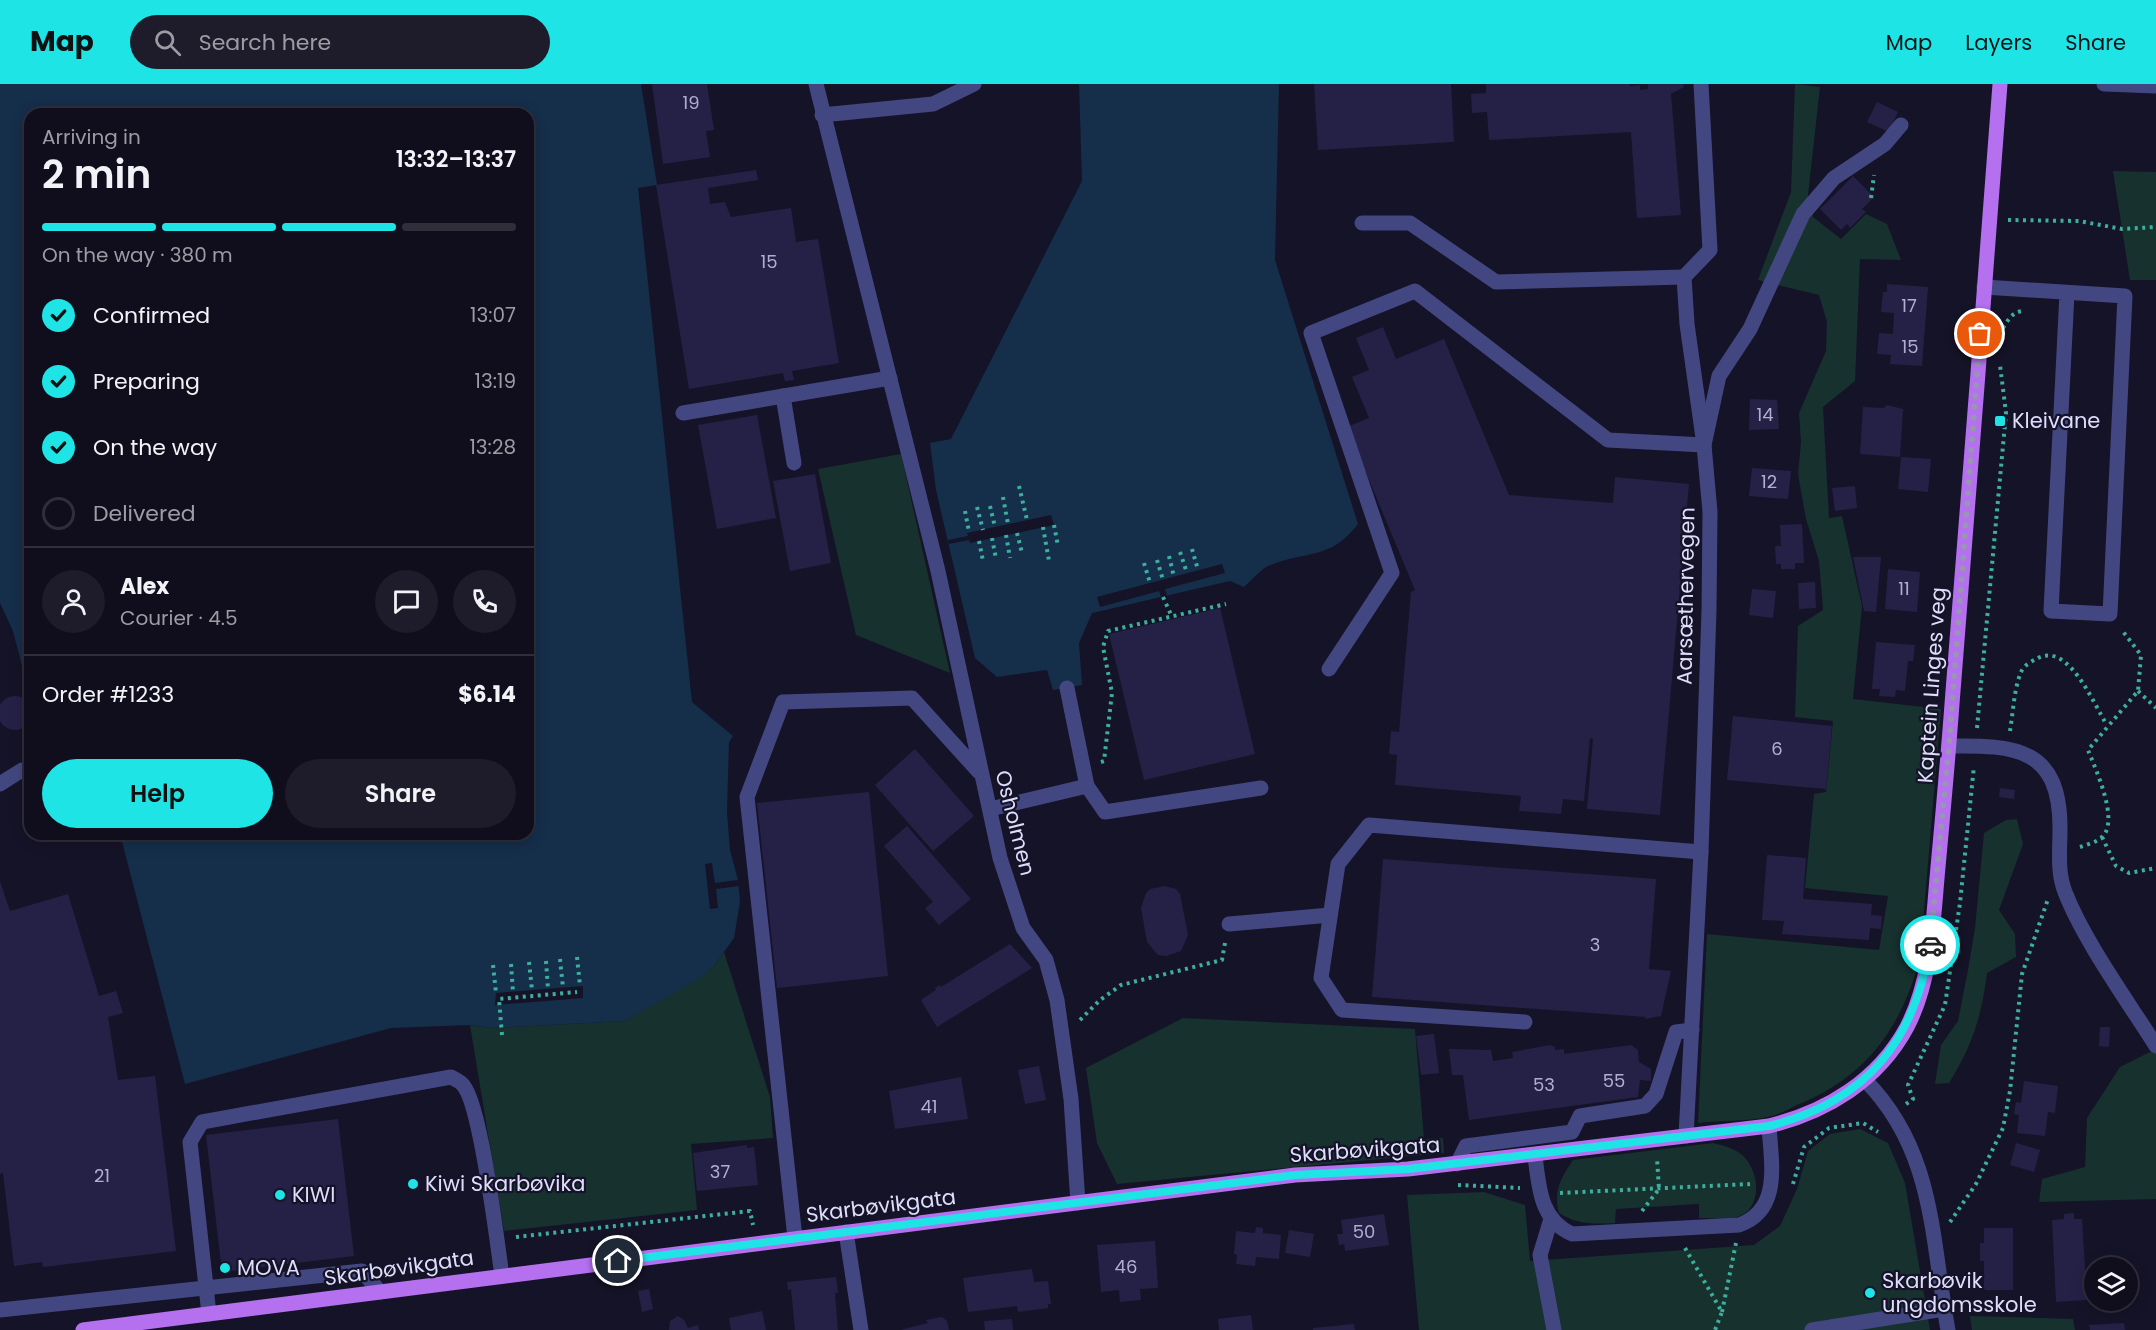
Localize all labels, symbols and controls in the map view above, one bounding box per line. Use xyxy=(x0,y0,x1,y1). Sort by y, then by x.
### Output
search box xyxy=(130,15,550,69)
text: Map xyxy=(30,22,94,61)
icon: search xyxy=(151,26,184,59)
text: Search here xyxy=(199,27,331,58)
text: Map xyxy=(1886,28,1932,57)
text: Layers xyxy=(1965,28,2032,57)
text: Share xyxy=(2065,28,2126,57)
house number: 19 xyxy=(682,90,700,115)
text: Arriving in xyxy=(42,123,141,151)
text: 13:32–13:37 xyxy=(396,144,516,175)
text: 2 min xyxy=(42,147,151,202)
text: On the way · 380 m xyxy=(42,241,233,269)
house number: 15 xyxy=(760,249,778,274)
house number: 17 xyxy=(1901,293,1917,318)
icon: check xyxy=(42,299,75,332)
text: Confirmed xyxy=(93,300,210,331)
text: 13:07 xyxy=(470,301,516,329)
pin xyxy=(1954,308,2005,359)
icon: bag xyxy=(1963,317,1996,350)
house number: 15 xyxy=(1901,334,1919,359)
icon: check xyxy=(42,365,75,398)
text: Preparing xyxy=(93,366,200,397)
text: 13:19 xyxy=(475,367,516,395)
house number: 14 xyxy=(1756,402,1774,427)
place label: Kleivane xyxy=(2012,406,2100,435)
marker: Kleivane xyxy=(1993,414,2007,428)
icon: check xyxy=(42,431,75,464)
text: On the way xyxy=(93,432,217,463)
text: 13:28 xyxy=(469,433,516,461)
house number: 12 xyxy=(1761,469,1777,494)
text: Delivered xyxy=(93,498,196,529)
street label: Aarsæthervegen xyxy=(1669,507,1702,685)
button: person xyxy=(42,570,105,633)
button: chat xyxy=(375,570,438,633)
button: phone xyxy=(453,570,516,633)
text: Alex xyxy=(120,571,169,602)
house number: 11 xyxy=(1898,576,1910,601)
street label: Kaptein Linges veg xyxy=(1910,586,1953,784)
text: Courier · 4.5 xyxy=(120,604,238,632)
text: Order #1233 xyxy=(42,679,174,710)
text: $6.14 xyxy=(458,679,516,710)
house number: 6 xyxy=(1771,736,1783,761)
button: Help xyxy=(42,759,273,828)
button: Share xyxy=(285,759,516,828)
street label: Osholmen xyxy=(988,767,1043,879)
courier xyxy=(1900,915,1960,975)
icon: car xyxy=(1914,929,1947,962)
house number: 3 xyxy=(1590,932,1600,957)
house number: 55 xyxy=(1603,1068,1625,1093)
house number: 53 xyxy=(1533,1072,1555,1097)
house number: 41 xyxy=(920,1094,938,1119)
street label: Skarbøvikgata xyxy=(1289,1130,1441,1169)
house number: 37 xyxy=(710,1159,730,1184)
house number: 21 xyxy=(94,1163,110,1188)
place label: Kiwi Skarbøvika xyxy=(425,1169,586,1198)
marker: Kiwi Skarbøvika xyxy=(406,1177,420,1191)
place label: KIWI xyxy=(292,1180,335,1209)
street label: Skarbøvikgata xyxy=(804,1182,958,1229)
marker: KIWI xyxy=(273,1188,287,1202)
house number: 50 xyxy=(1353,1219,1375,1244)
pin xyxy=(592,1235,643,1286)
street label: Skarbøvikgata xyxy=(322,1243,476,1292)
icon: home xyxy=(601,1244,634,1277)
place label: MOVA xyxy=(237,1253,300,1282)
house number: 46 xyxy=(1115,1254,1137,1279)
map controls xyxy=(2084,1257,2138,1311)
button: layers xyxy=(2084,1257,2138,1311)
marker: MOVA xyxy=(218,1261,232,1275)
place label: Skarbøvik ungdomsskole xyxy=(1882,1266,2037,1319)
marker: Skarbøvik ungdomsskole xyxy=(1863,1286,1877,1300)

